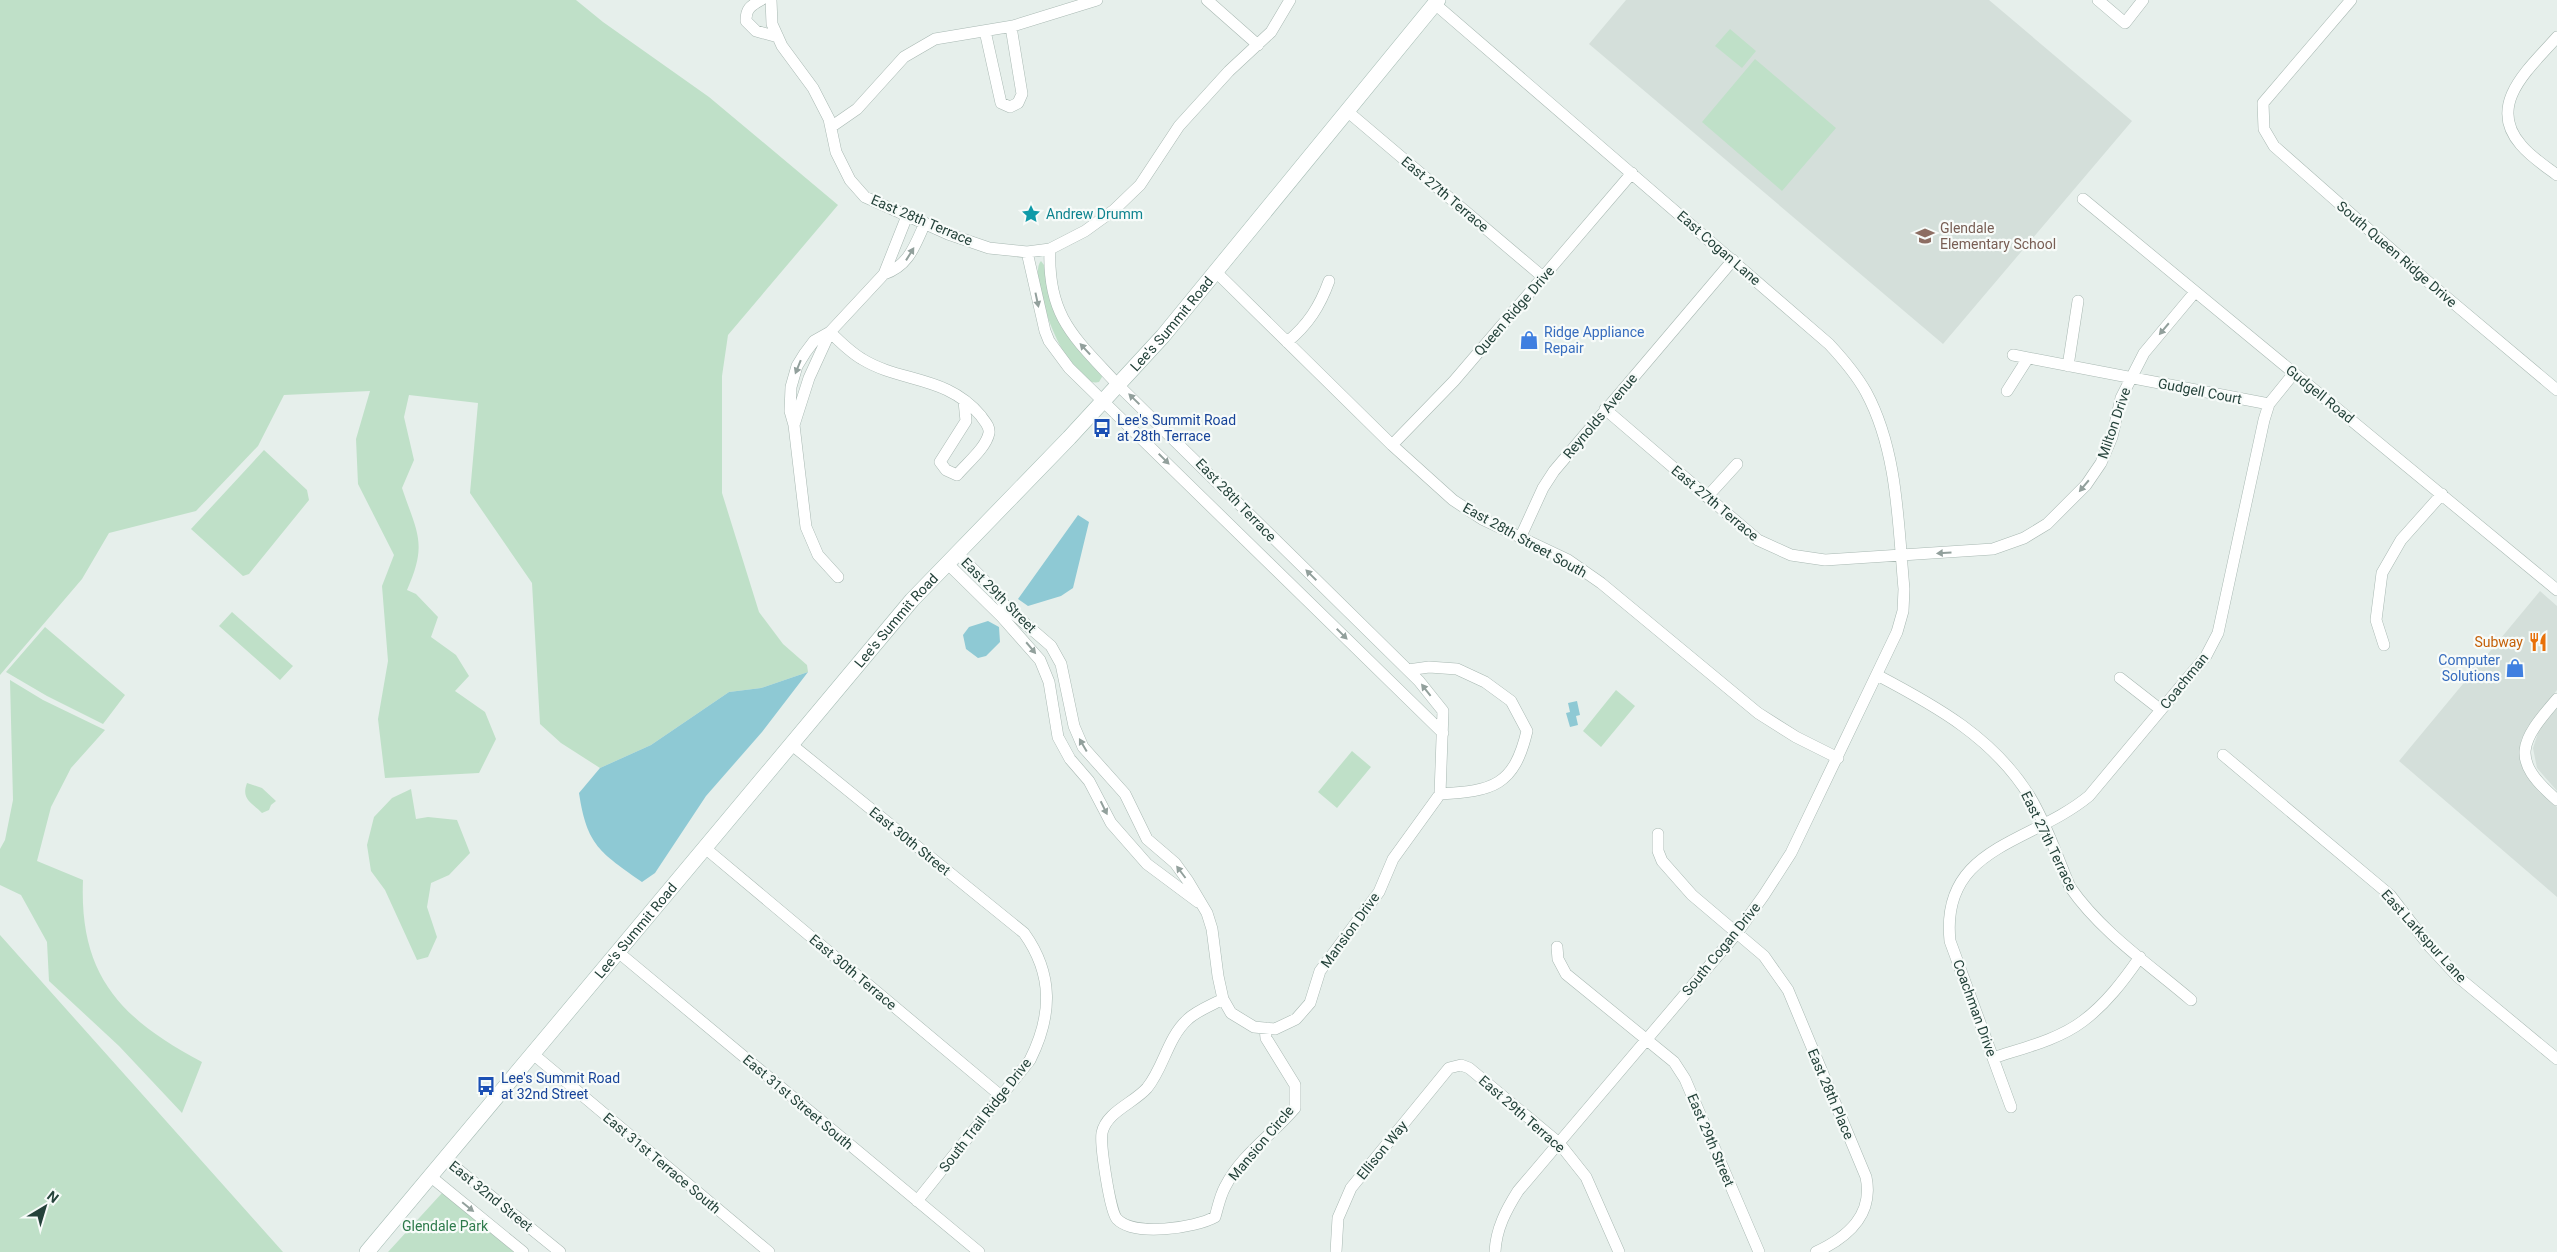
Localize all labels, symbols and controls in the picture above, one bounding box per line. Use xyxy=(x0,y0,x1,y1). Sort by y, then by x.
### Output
street label: East 27th Terrace xyxy=(1398,153,1492,235)
street label: East 28th Terrace xyxy=(869,191,975,249)
street label: South Queen Ridge Drive xyxy=(2334,198,2460,310)
place icon: Andrew Drumm xyxy=(1020,203,1042,225)
place label: Andrew Drumm xyxy=(1046,206,1143,222)
street label: East Cogan Lane xyxy=(1674,208,1764,288)
place label: Glendale Elementary School xyxy=(1940,220,2056,252)
school or university icon: Glendale Elementary School xyxy=(1914,225,1936,247)
one-way arrow xyxy=(905,247,915,260)
street label: Queen Ridge Drive xyxy=(1471,263,1557,359)
street label: Lee's Summit Road xyxy=(1127,273,1216,374)
one-way arrow xyxy=(1033,292,1041,307)
one-way arrow xyxy=(2159,323,2170,335)
place label: Ridge Appliance Repair xyxy=(1544,324,1644,356)
shop icon: Ridge Appliance Repair xyxy=(1518,329,1540,351)
one-way arrow xyxy=(1079,343,1091,355)
one-way arrow xyxy=(794,360,802,375)
street label: Gudgell Road xyxy=(2283,362,2357,426)
street label: Reynolds Avenue xyxy=(1560,370,1640,462)
street label: Gudgell Court xyxy=(2157,375,2244,407)
street label: Milton Drive xyxy=(2094,385,2134,461)
one-way arrow xyxy=(1128,393,1140,405)
place label: Lee's Summit Road at 28th Terrace xyxy=(1117,412,1236,444)
bus stop icon: Lee's Summit Road at 28th Terrace xyxy=(1091,417,1113,439)
one-way arrow xyxy=(1158,452,1170,464)
street label: East 28th Terrace xyxy=(1192,455,1280,545)
street label: East 27th Terrace xyxy=(1668,462,1762,544)
one-way arrow xyxy=(2079,479,2090,492)
street label: East 28th Street South xyxy=(1460,499,1590,581)
one-way arrow xyxy=(1936,549,1952,557)
street label: East 29th Street xyxy=(958,554,1040,636)
one-way arrow xyxy=(1305,569,1317,581)
street label: Lee's Summit Road xyxy=(851,570,941,671)
one-way arrow xyxy=(1336,628,1348,640)
restaurant icon: Subway xyxy=(2527,631,2549,653)
place label: Subway xyxy=(2474,634,2523,650)
one-way arrow xyxy=(1025,641,1036,654)
street label: Coachman xyxy=(2157,650,2211,712)
place label: Computer Solutions xyxy=(2438,652,2500,684)
shop icon: Computer Solutions xyxy=(2504,657,2526,679)
one-way arrow xyxy=(1421,683,1431,697)
one-way arrow xyxy=(1079,738,1088,751)
street label: East 27th Terrace xyxy=(2018,789,2080,893)
one-way arrow xyxy=(1100,801,1108,815)
street label: East 30th Street xyxy=(866,804,954,879)
one-way arrow xyxy=(1176,865,1186,879)
street label: Lee's Summit Road xyxy=(591,880,680,981)
street label: East Larkspur Lane xyxy=(2378,886,2470,986)
street label: Mansion Drive xyxy=(1317,889,1383,971)
street label: South Cogan Drive xyxy=(1679,899,1763,999)
street label: East 30th Terrace xyxy=(806,931,900,1013)
street label: Coachman Drive xyxy=(1950,957,2000,1059)
street label: East 28th Place xyxy=(1805,1046,1857,1142)
street label: East 31st Street South xyxy=(740,1051,856,1153)
street label: South Trail Ridge Drive xyxy=(936,1055,1034,1175)
place label: Lee's Summit Road at 32nd Street xyxy=(501,1070,620,1102)
street label: East 29th Terrace xyxy=(1476,1072,1568,1156)
bus stop icon: Lee's Summit Road at 32nd Street xyxy=(475,1075,497,1097)
street label: East 29th Street xyxy=(1684,1091,1738,1189)
street label: Mansion Circle xyxy=(1225,1102,1297,1184)
street label: East 31st Terrace South xyxy=(600,1109,724,1217)
street label: Ellison Way xyxy=(1353,1117,1411,1183)
street label: East 32nd Street xyxy=(446,1157,536,1235)
north arrow xyxy=(20,1182,70,1232)
text: N xyxy=(44,1187,62,1206)
one-way arrow xyxy=(461,1201,474,1212)
park label: Glendale Park xyxy=(402,1218,489,1234)

